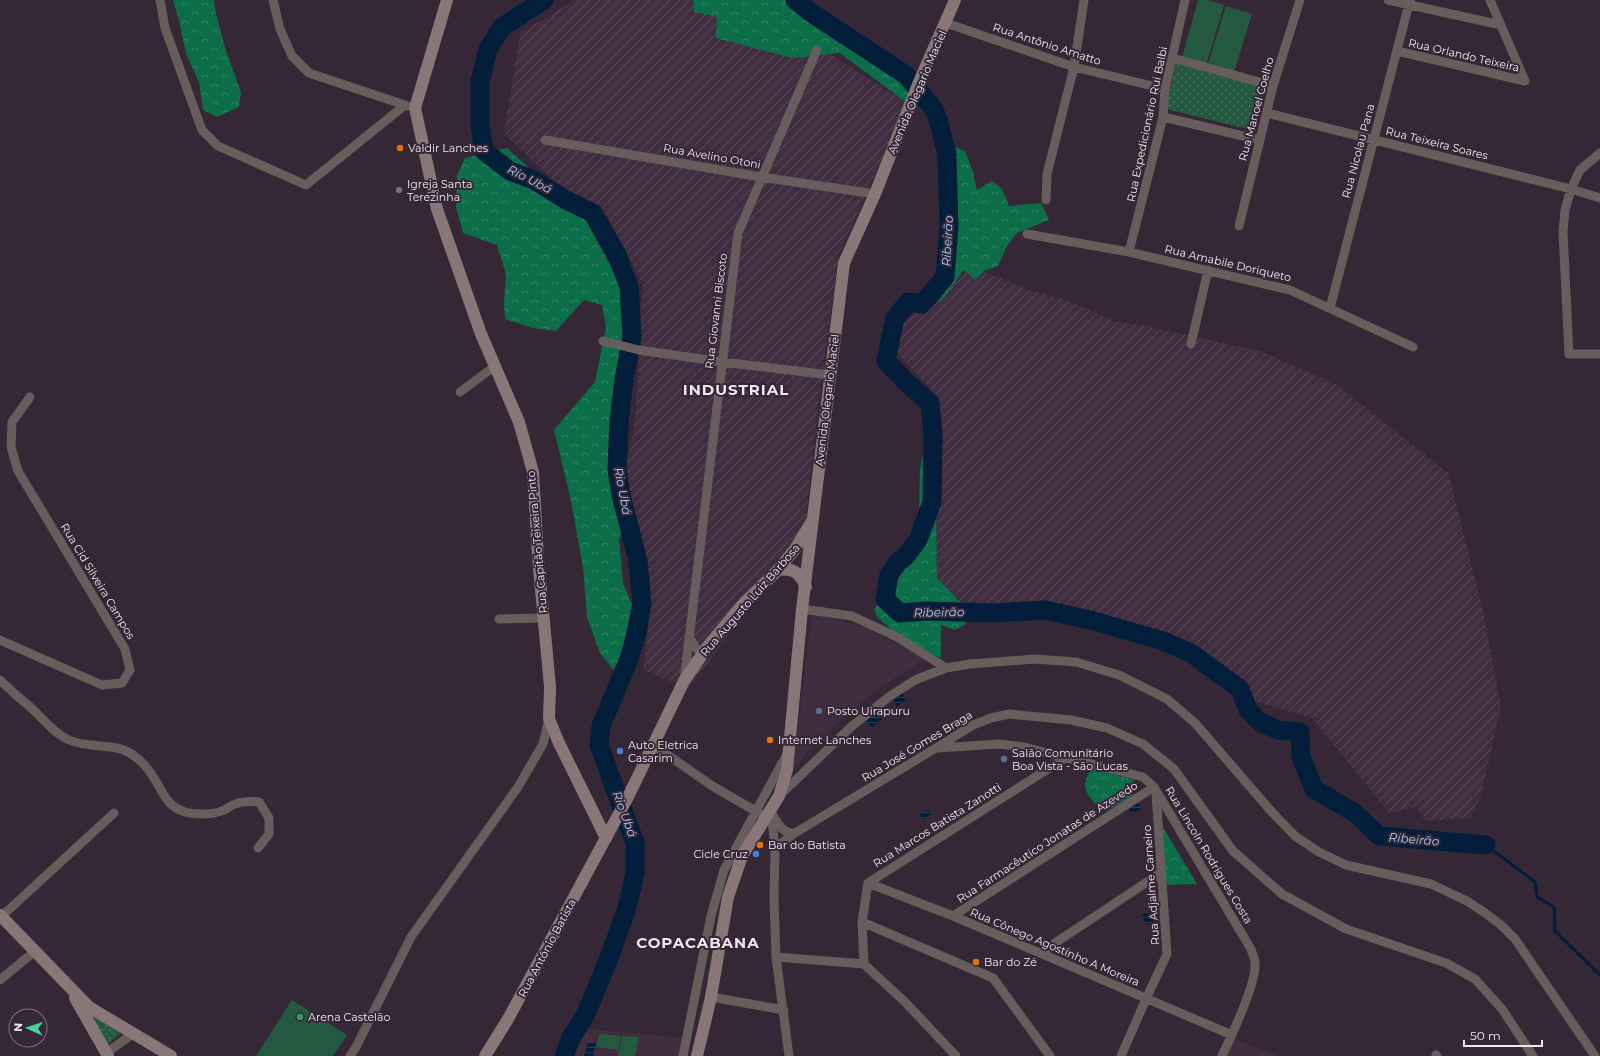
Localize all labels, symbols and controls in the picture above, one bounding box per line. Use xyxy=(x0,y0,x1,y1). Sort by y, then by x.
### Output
street label: Rua Antônio Amatto xyxy=(991,20,1103,68)
street label: Avenida Olegario Maciel xyxy=(885,28,949,156)
street label: Rua Orlando Teixeira xyxy=(1407,35,1521,75)
street label: Rua Expedicionário Rui Balbi xyxy=(1124,45,1170,203)
street label: Rua Manoel Coelho xyxy=(1235,55,1277,162)
street label: Rua Nicolau Pana xyxy=(1339,102,1377,200)
street label: Rua Teixeira Soares xyxy=(1384,123,1490,163)
place label: Valdir Lanches xyxy=(408,141,489,155)
street label: Rua Avelino Otoni xyxy=(662,141,762,171)
marker: Valdir Lanches xyxy=(395,143,405,153)
water label: Rio Ubá xyxy=(505,161,555,197)
place label: Igreja Santa Terezinha xyxy=(407,177,473,204)
marker: Igreja Santa Terezinha xyxy=(394,185,404,195)
water label: Ribeirão xyxy=(938,215,956,267)
street label: Rua Amabile Doriqueto xyxy=(1163,242,1293,284)
street label: Rua Giovanni Biscoto xyxy=(702,252,730,370)
street label: Avenida Olegario Maciel xyxy=(812,333,842,467)
district label: INDUSTRIAL xyxy=(683,380,789,399)
water label: Rio Ubá xyxy=(611,466,635,516)
street label: Rua Capitão Teixeira Pinto xyxy=(524,470,550,614)
street label: Rua Cid Silveira Campos xyxy=(58,520,139,642)
street label: Rua Augusto Luiz Barbosa xyxy=(697,541,803,659)
water label: Ribeirão xyxy=(913,604,965,620)
place label: Posto Uirapuru xyxy=(827,704,910,718)
marker: Posto Uirapuru xyxy=(814,706,824,716)
street label: Rua José Gomes Braga xyxy=(859,707,975,785)
place label: Internet Lanches xyxy=(778,733,872,747)
marker: Internet Lanches xyxy=(765,735,775,745)
place label: Auto Eletrica Casarim xyxy=(628,738,699,765)
marker: Auto Eletrica Casarim xyxy=(615,746,625,756)
place label: Salão Comunitário Boa Vista - São Lucas xyxy=(1012,746,1129,773)
marker: Salão Comunitário Boa Vista - São Lucas xyxy=(999,754,1009,764)
street label: Rua Farmacêutico Jonatas de Azevedo xyxy=(954,778,1140,906)
street label: Rua Marcos Batista Zanotti xyxy=(870,780,1004,870)
street label: Rua Lincoln Rodrigues Costa xyxy=(1162,784,1256,926)
water label: Rio Ubá xyxy=(610,789,640,839)
street label: Rua Adjalme Carneiro xyxy=(1140,824,1162,946)
water label: Ribeirão xyxy=(1388,829,1440,849)
place label: Bar do Batista xyxy=(768,838,846,852)
marker: Bar do Batista xyxy=(755,840,765,850)
place label: Cicle Cruz xyxy=(693,847,748,861)
marker: Cicle Cruz xyxy=(751,849,761,859)
street label: Rua Antônio Batista xyxy=(515,896,579,1000)
street label: Rua Cônego Agostinho A Moreira xyxy=(968,905,1142,989)
district label: COPACABANA xyxy=(636,933,760,952)
place label: Bar do Zé xyxy=(984,955,1037,969)
marker: Bar do Zé xyxy=(971,957,981,967)
north arrow xyxy=(8,1008,48,1048)
place label: Arena Castelão xyxy=(308,1010,391,1024)
marker: Arena Castelão xyxy=(295,1012,305,1022)
scale bar xyxy=(1464,1022,1542,1048)
text: N xyxy=(11,1023,25,1032)
text: 50 m xyxy=(1470,1028,1501,1043)

